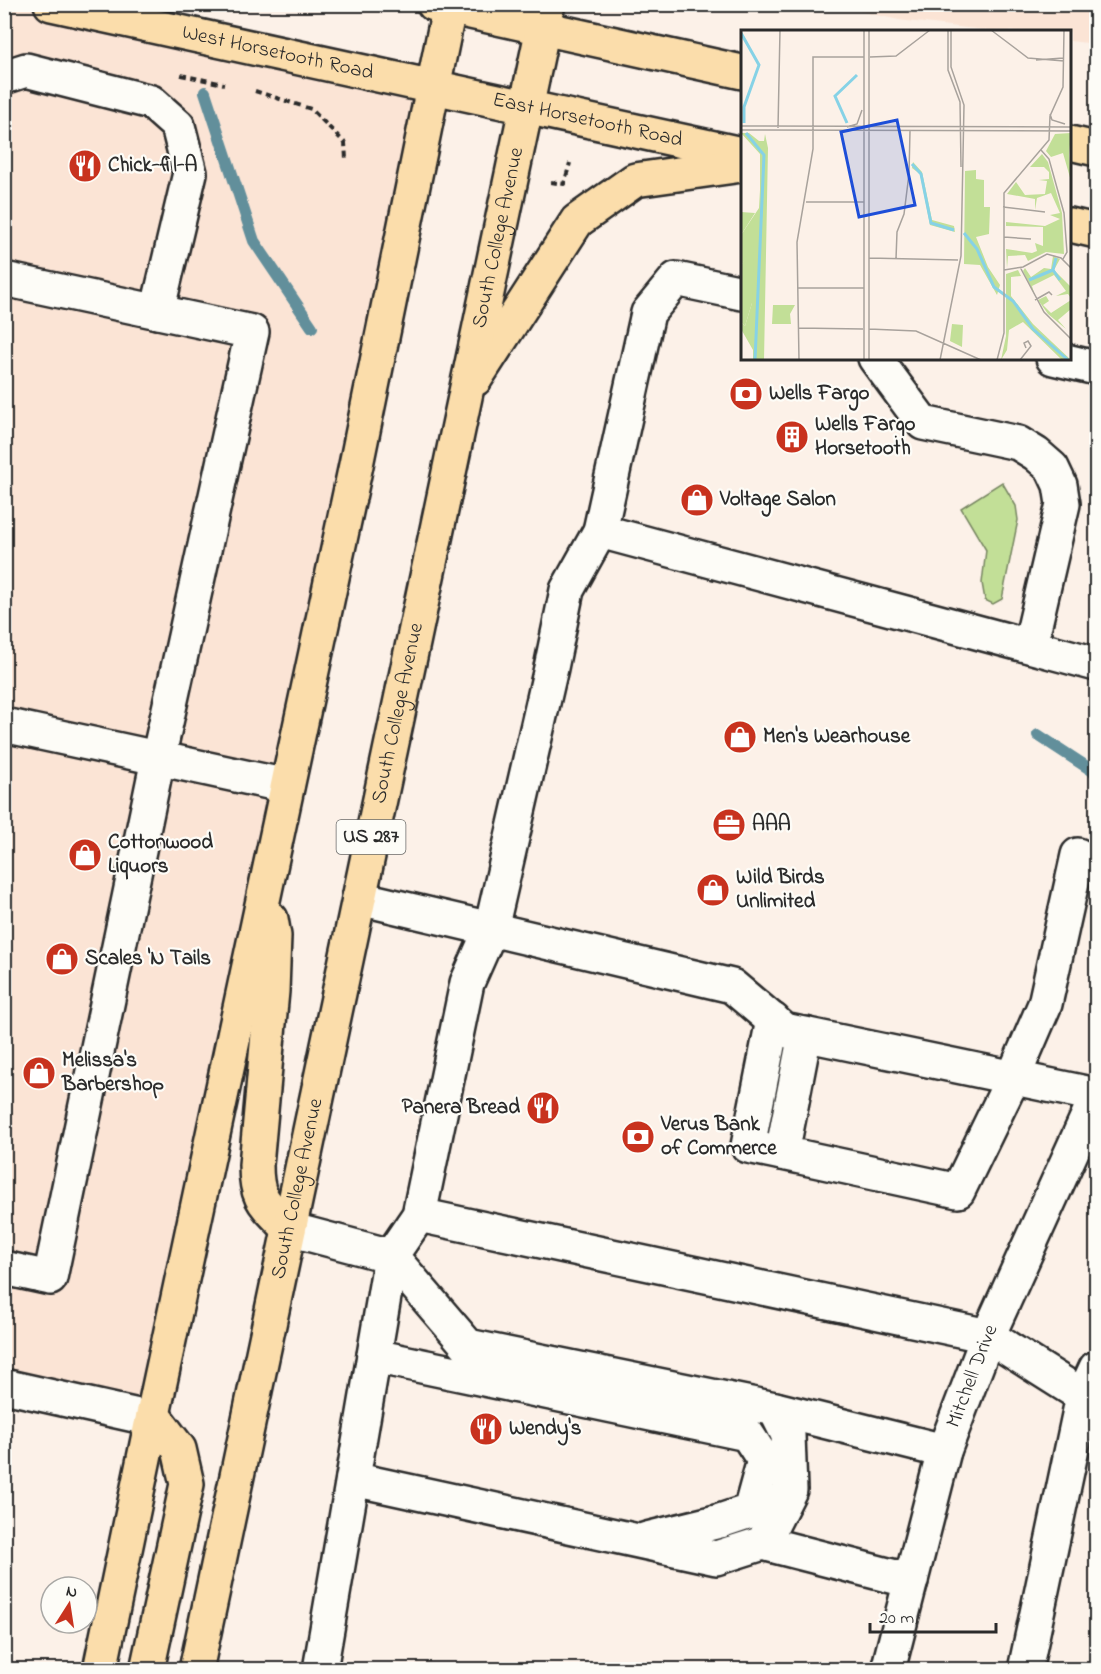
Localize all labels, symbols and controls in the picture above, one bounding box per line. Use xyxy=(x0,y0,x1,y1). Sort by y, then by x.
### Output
street label: West Horsetooth Road xyxy=(179,18,377,89)
inset map xyxy=(741,30,1071,360)
street label: East Horsetooth Road xyxy=(490,85,686,156)
street label: South College Avenue xyxy=(465,144,532,331)
restaurant icon: Chick-fil-A xyxy=(67,148,103,184)
place label: Chick-fil-A xyxy=(108,151,198,181)
bank icon: Wells Fargo xyxy=(728,376,764,412)
place label: Wells Fargo xyxy=(769,379,870,411)
place label: Wells Fargo Horsetooth xyxy=(815,410,916,464)
building icon: Wells Fargo Horsetooth xyxy=(774,419,810,455)
shop icon: Voltage Salon xyxy=(679,482,715,518)
place label: Voltage Salon xyxy=(719,485,836,517)
street label: South College Avenue xyxy=(364,619,432,806)
shop icon: Men's Wearhouse xyxy=(722,719,758,755)
place label: Men's Wearhouse xyxy=(763,722,911,752)
office icon: AAA xyxy=(711,807,747,843)
place label: AAA xyxy=(752,810,791,840)
road number: US 287 xyxy=(336,820,406,854)
place label: Cottonwood Liquors xyxy=(108,828,213,882)
shop icon: Cottonwood Liquors xyxy=(67,837,103,873)
place label: Wild Birds Unlimited xyxy=(736,863,825,917)
shop icon: Wild Birds Unlimited xyxy=(695,872,731,908)
shop icon: Scales 'N Tails xyxy=(44,941,80,977)
place label: Scales 'N Tails xyxy=(85,944,211,974)
place label: Melissa's Barbershop xyxy=(61,1046,164,1100)
shop icon: Melissa's Barbershop xyxy=(21,1055,57,1091)
restaurant icon: Panera Bread xyxy=(525,1090,561,1126)
place label: Panera Bread xyxy=(402,1093,520,1123)
street label: South College Avenue xyxy=(264,1095,332,1282)
place label: Verus Bank of Commerce xyxy=(660,1110,777,1164)
bank icon: Verus Bank of Commerce xyxy=(620,1119,656,1155)
street label: Mitchell Drive xyxy=(939,1319,1006,1432)
restaurant icon: Wendy's xyxy=(468,1411,504,1447)
place label: Wendy's xyxy=(509,1414,582,1446)
north arrow xyxy=(39,1575,99,1635)
text: N xyxy=(64,1579,80,1605)
scale bar xyxy=(870,1596,996,1634)
text: 20 m xyxy=(879,1606,914,1632)

